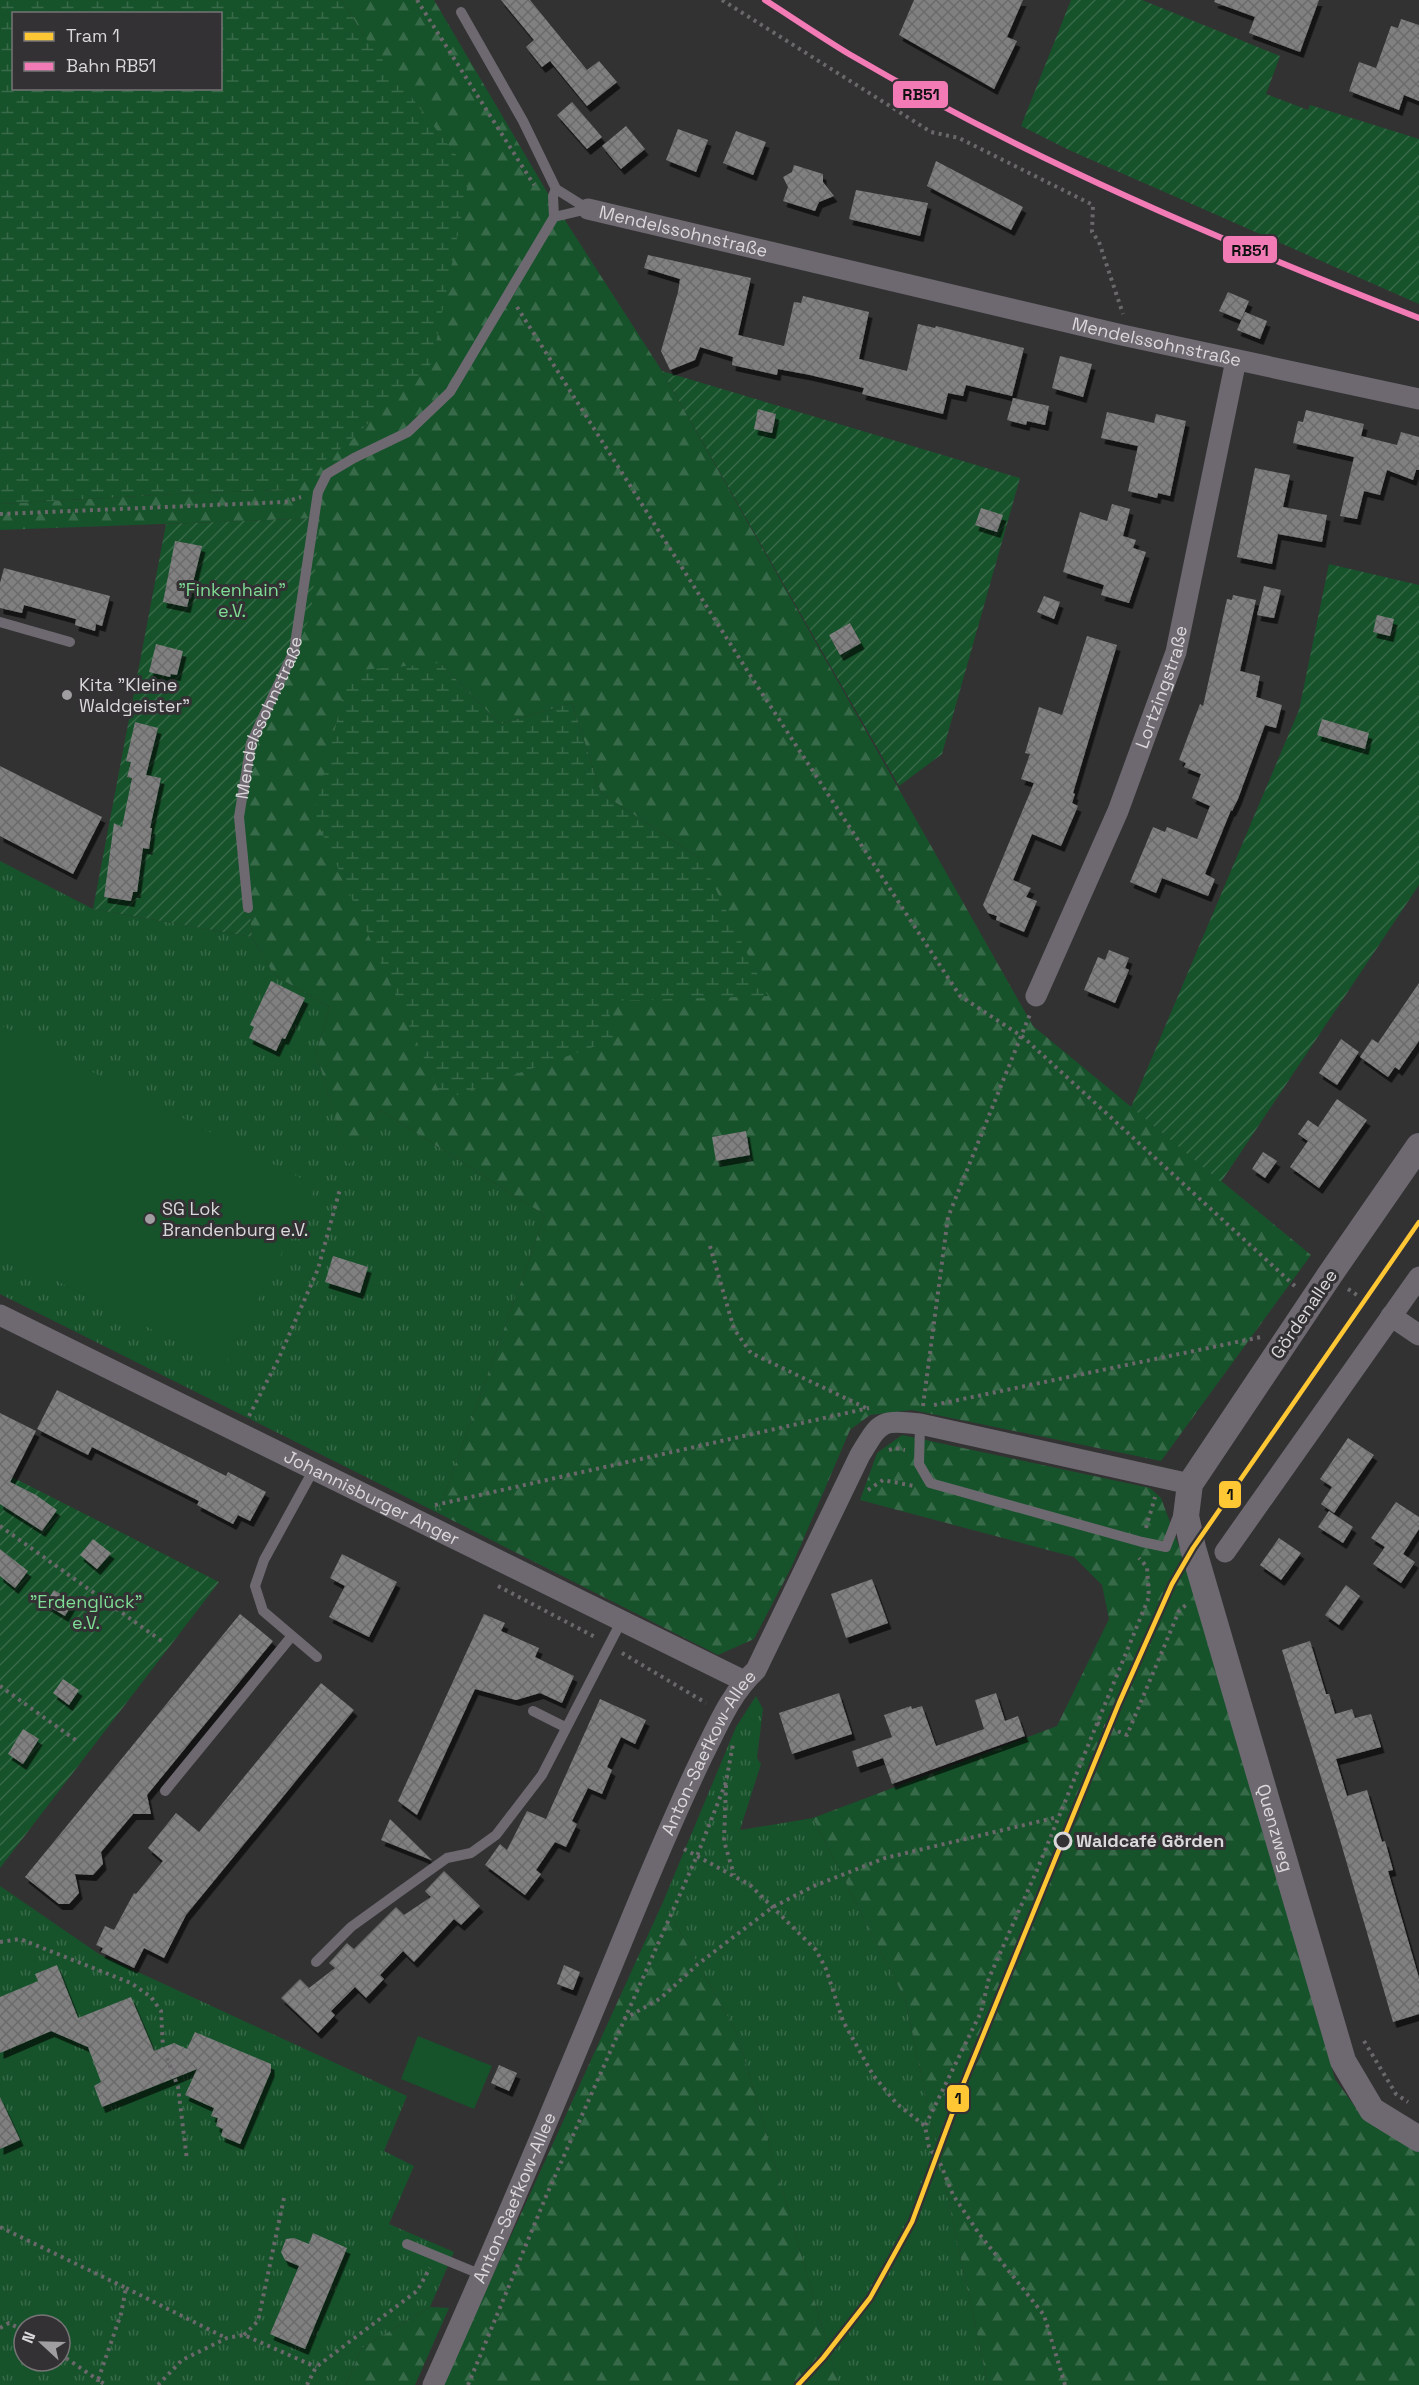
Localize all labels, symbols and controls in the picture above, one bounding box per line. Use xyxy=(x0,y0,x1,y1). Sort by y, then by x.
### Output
legend xyxy=(12,12,222,90)
text: Tram 1 xyxy=(66,24,120,47)
text: Bahn RB51 xyxy=(66,54,156,77)
line badge: RB51 xyxy=(892,80,949,109)
text: RB51 xyxy=(902,84,940,105)
street label: Mendelssohnstraße xyxy=(597,200,770,262)
line badge: RB51 xyxy=(1222,235,1278,264)
text: RB51 xyxy=(1231,240,1269,261)
street label: Mendelssohnstraße xyxy=(1070,312,1243,371)
park label: "Finkenhain" e.V. xyxy=(178,578,286,622)
street label: Lortzingstraße xyxy=(1130,623,1192,752)
street label: Mendelssohnstraße xyxy=(230,635,307,801)
place label: Kita "Kleine Waldgeister" xyxy=(79,673,190,717)
marker: Kita "Kleine Waldgeister" xyxy=(60,688,74,702)
place label: SG Lok Brandenburg e.V. xyxy=(162,1197,308,1241)
marker: SG Lok Brandenburg e.V. xyxy=(143,1212,157,1226)
street label: Gördenallee xyxy=(1265,1264,1342,1363)
street label: Johannisburger Anger xyxy=(280,1444,463,1550)
line badge: 1 xyxy=(1218,1480,1242,1509)
text: 1 xyxy=(1226,1484,1234,1505)
park label: "Erdenglück" e.V. xyxy=(30,1590,142,1634)
street label: Anton-Saefkow-Allee xyxy=(656,1665,761,1839)
street label: Quenzweg xyxy=(1252,1781,1299,1875)
place label: Waldcafé Görden xyxy=(1076,1829,1224,1852)
marker: Waldcafé Görden xyxy=(1054,1832,1072,1850)
line badge: 1 xyxy=(946,2084,970,2113)
text: 1 xyxy=(954,2088,962,2109)
street label: Anton-Saefkow-Allee xyxy=(467,2109,561,2287)
north arrow xyxy=(12,2313,72,2373)
text: N xyxy=(17,2329,40,2346)

